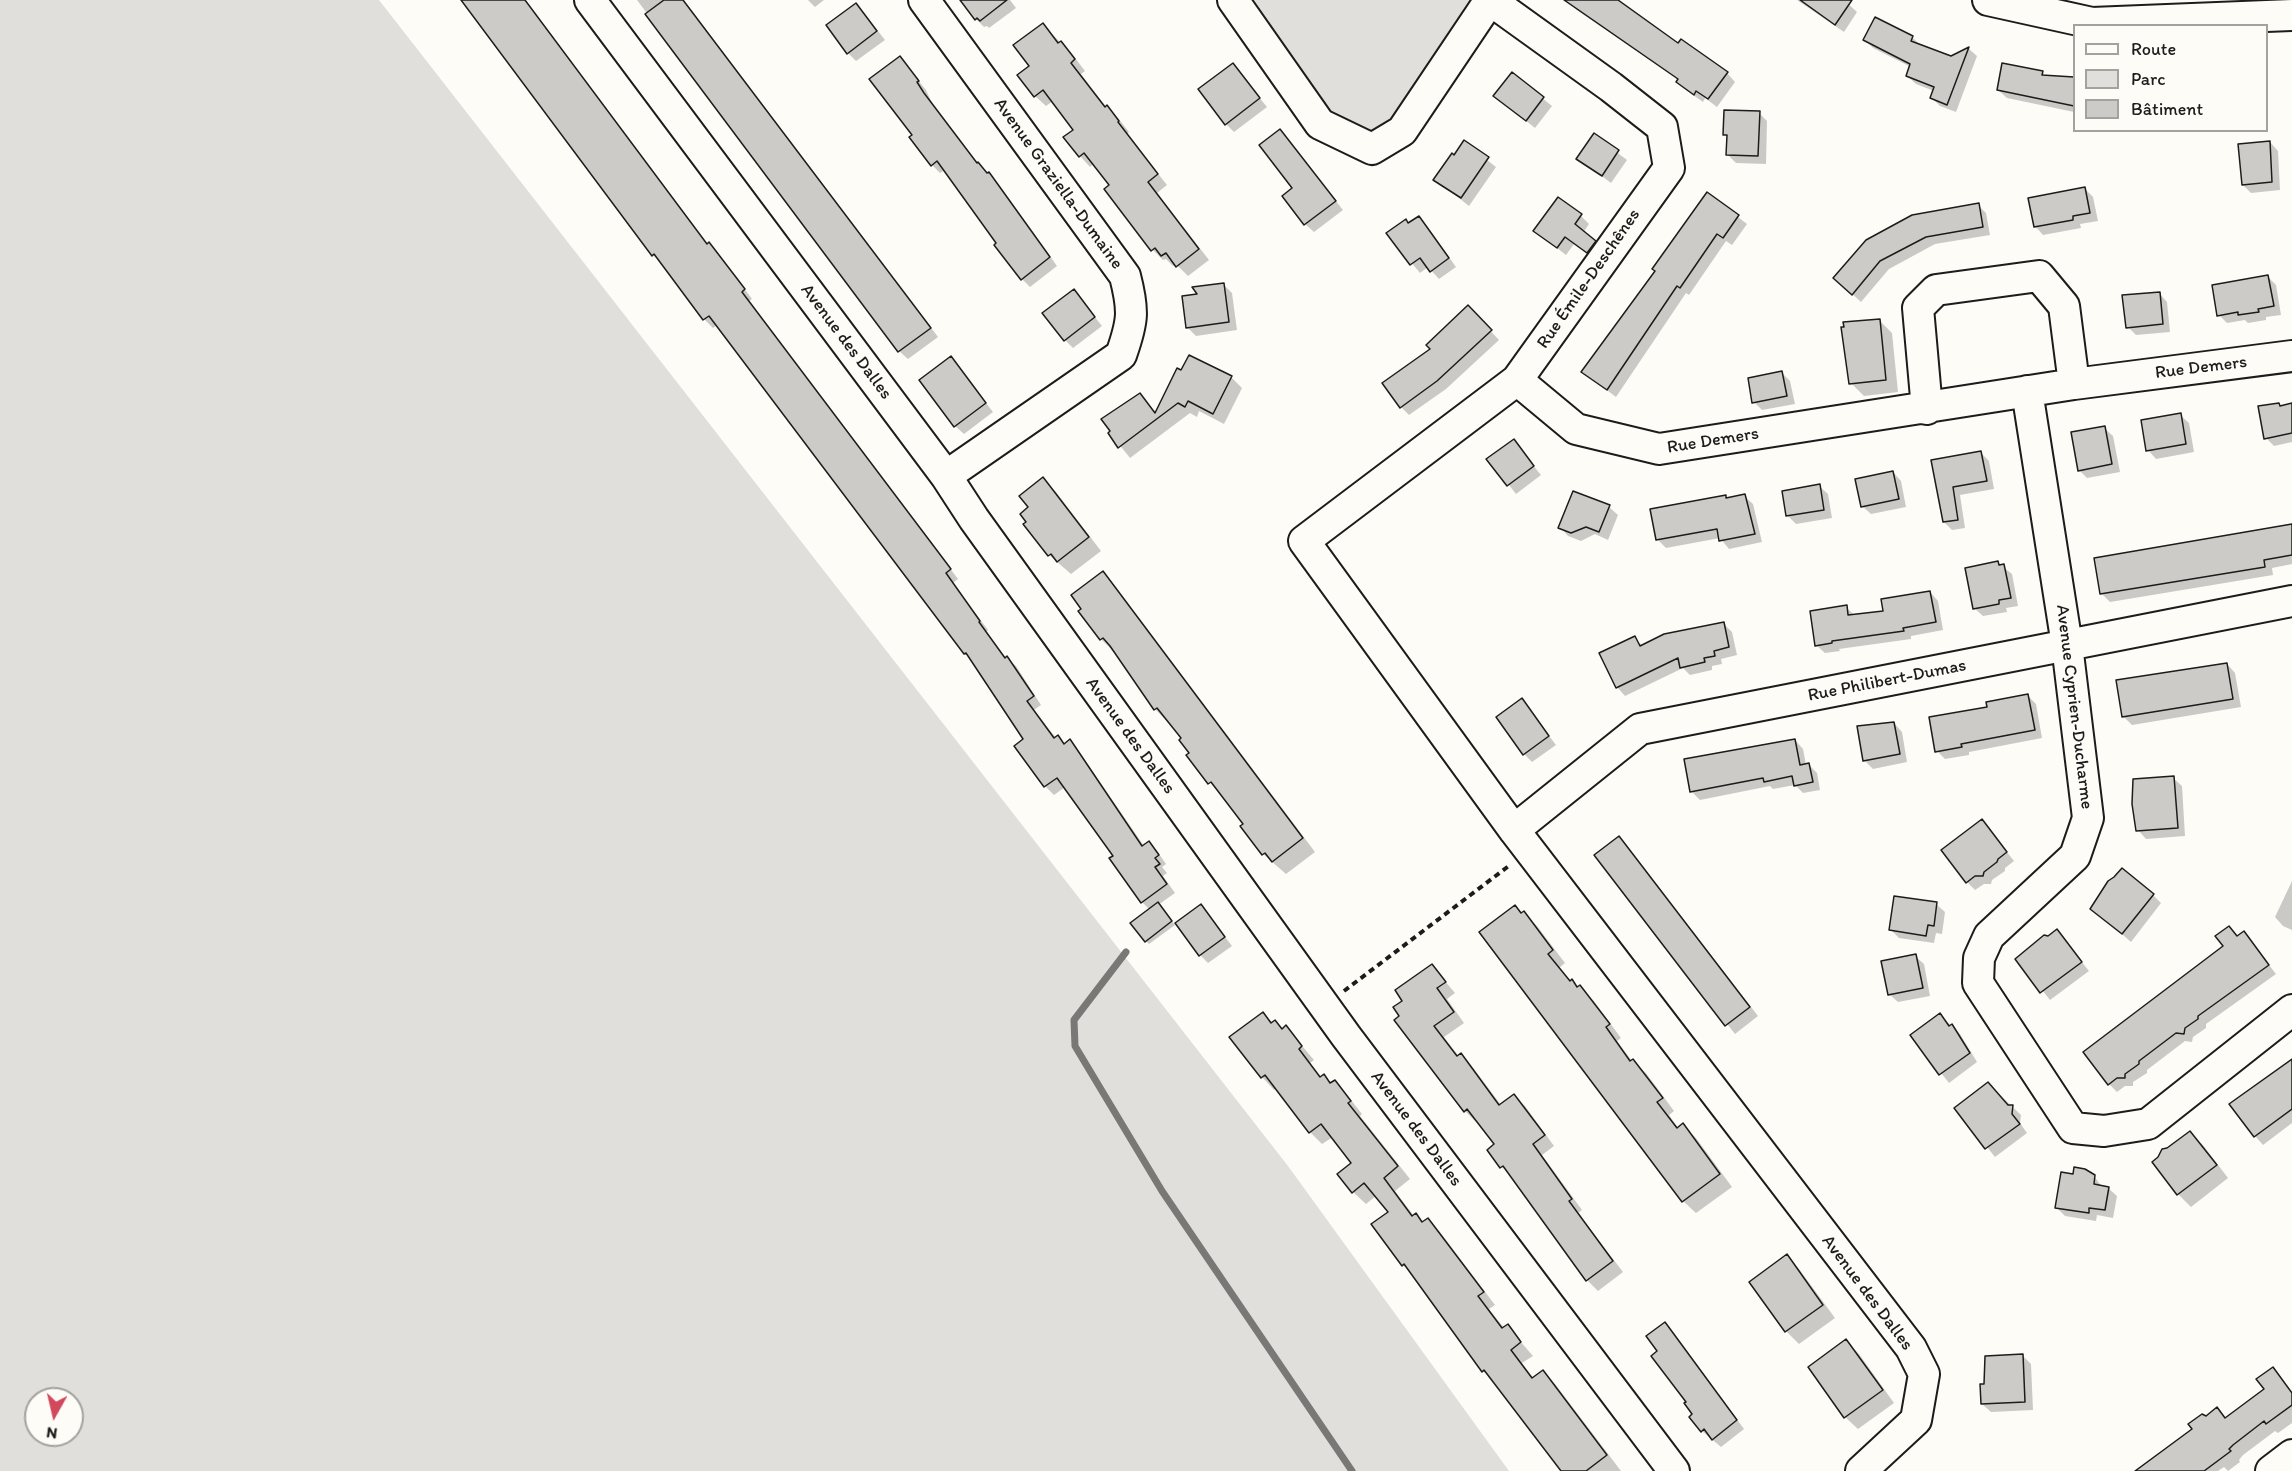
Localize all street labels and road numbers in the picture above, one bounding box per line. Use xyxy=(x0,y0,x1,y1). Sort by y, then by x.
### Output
street label: Avenue Graziella-Dumaine xyxy=(989,94,1127,274)
street label: Rue Émile-Deschênes xyxy=(1533,205,1645,353)
street label: Avenue des Dalles xyxy=(796,280,896,404)
street label: Rue Demers xyxy=(2154,352,2248,384)
street label: Rue Demers xyxy=(1666,423,1760,459)
street label: Avenue Cyprien-Ducharme xyxy=(2051,603,2097,811)
street label: Rue Philibert-Dumas xyxy=(1806,655,1968,707)
street label: Avenue des Dalles xyxy=(1080,673,1180,799)
street label: Avenue des Dalles xyxy=(1366,1067,1466,1191)
street label: Avenue des Dalles xyxy=(1817,1231,1917,1355)

